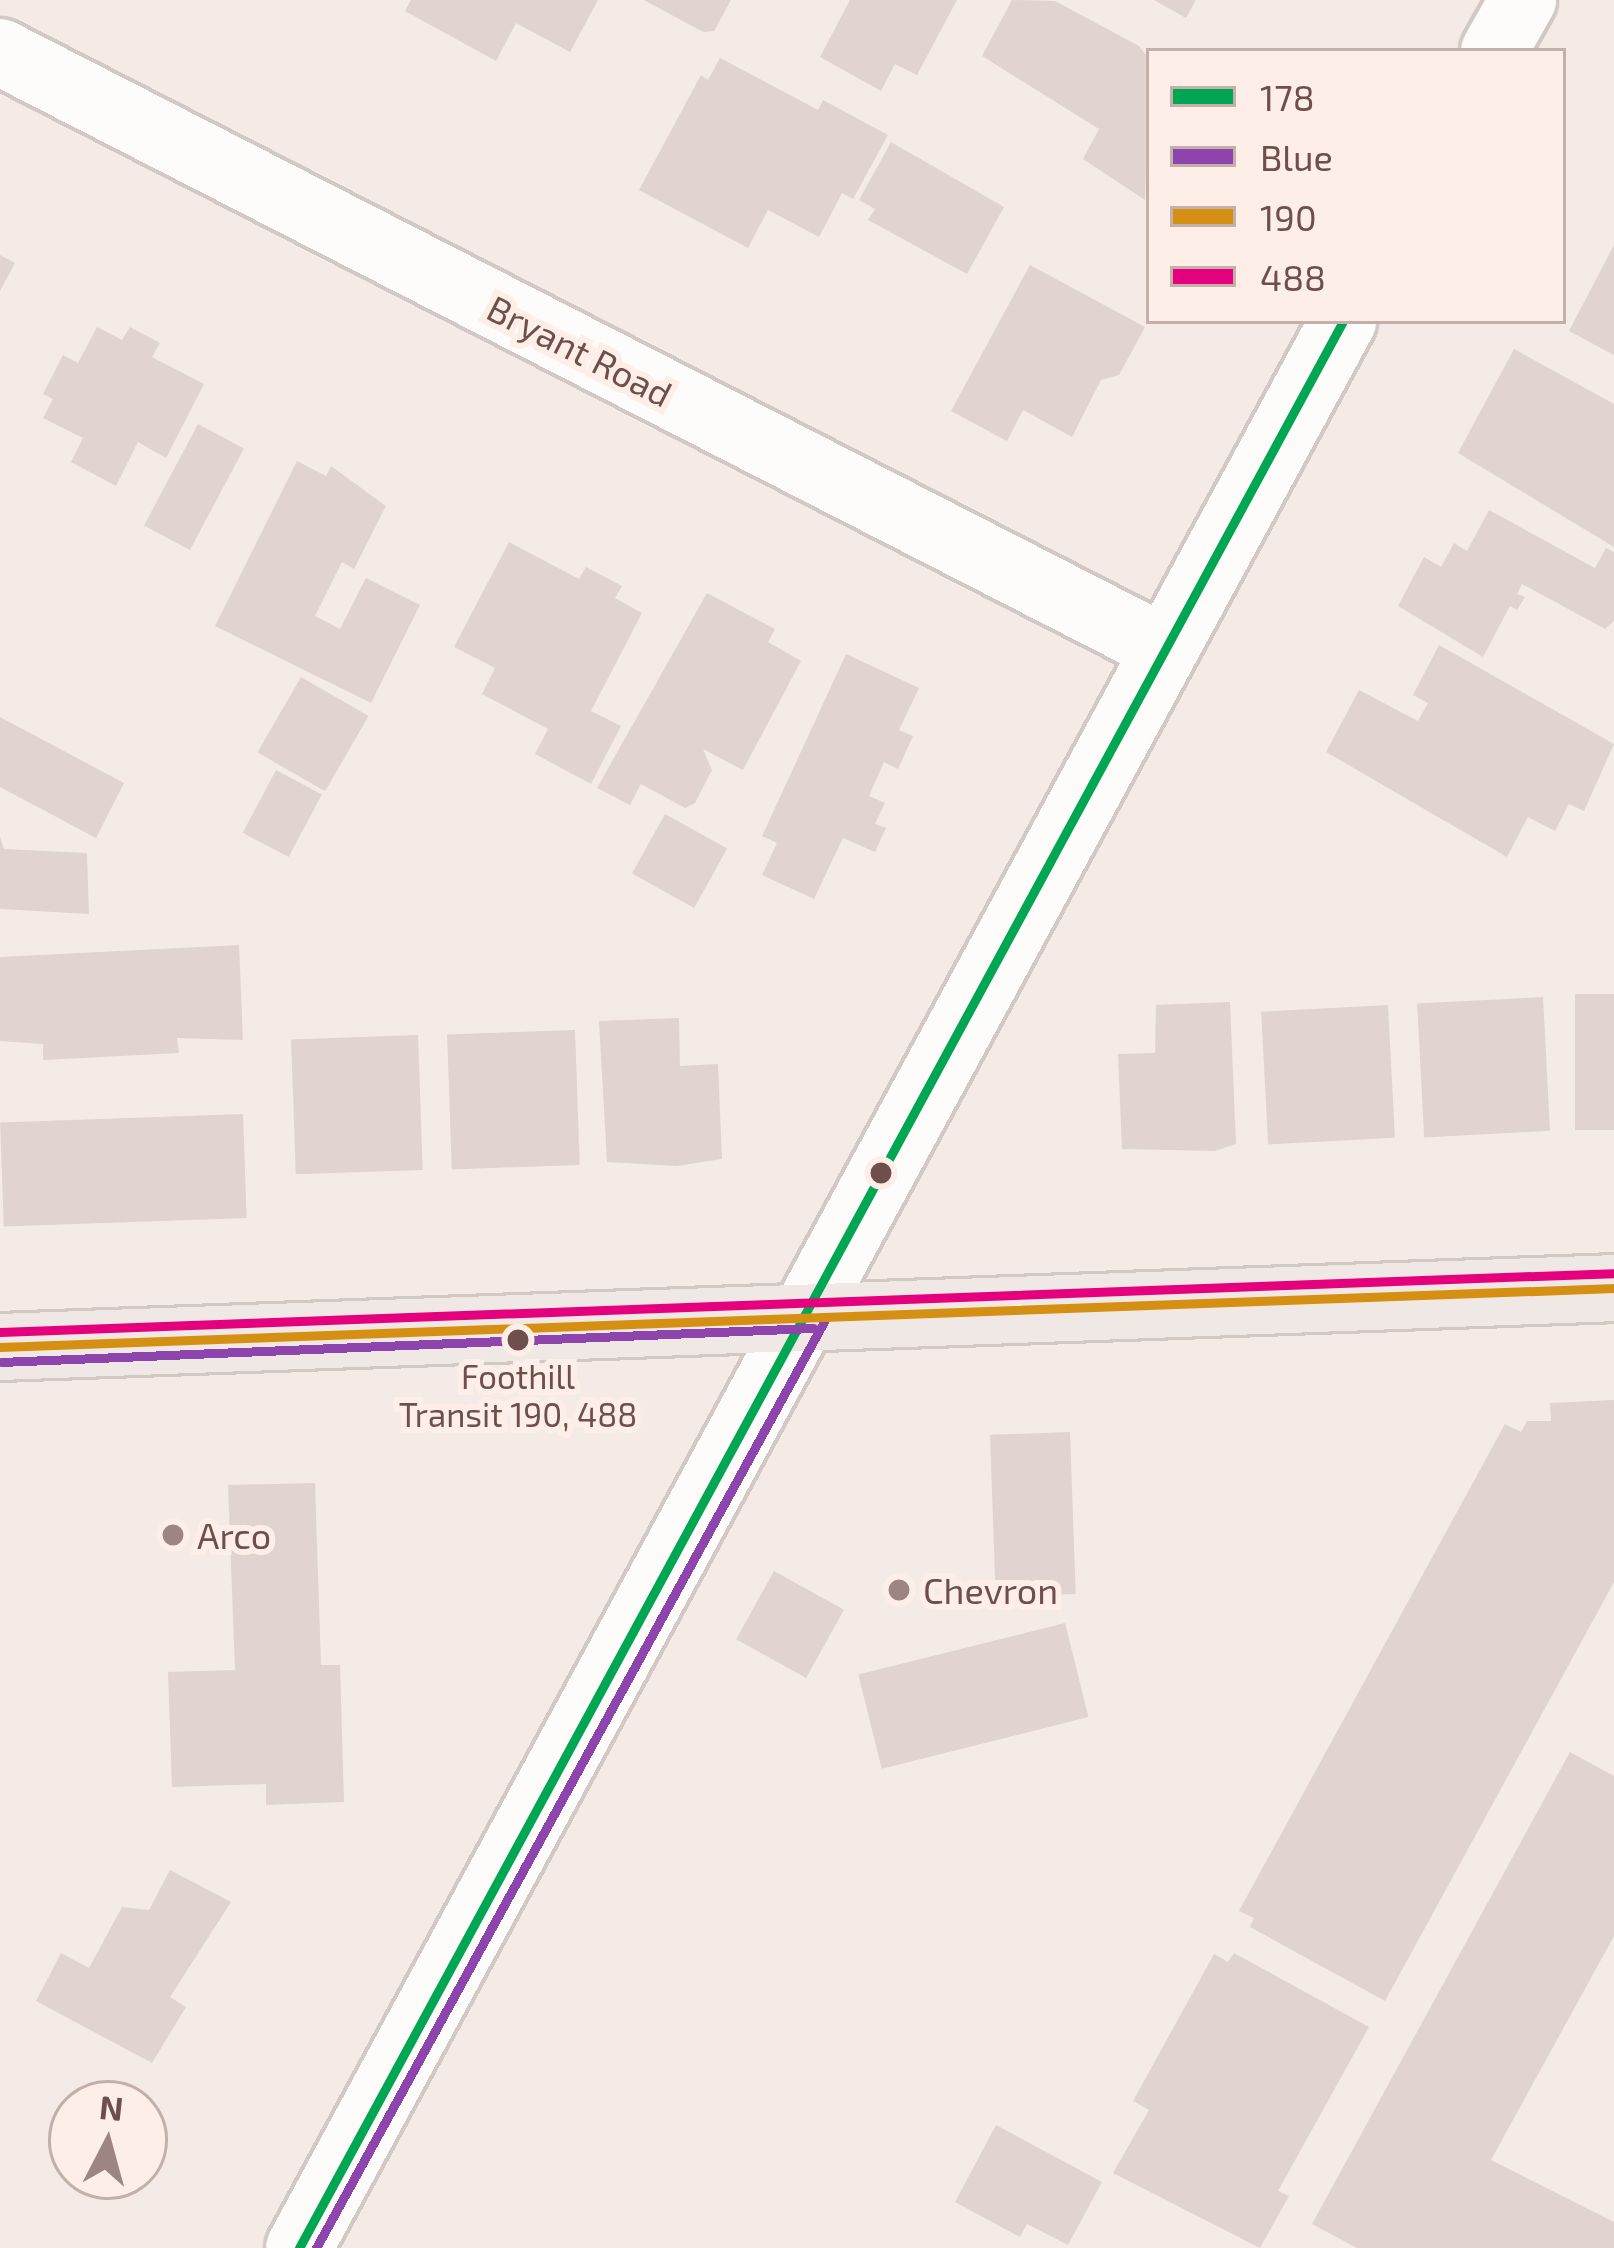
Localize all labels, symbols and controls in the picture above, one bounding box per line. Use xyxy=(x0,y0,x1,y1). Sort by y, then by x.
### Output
legend xyxy=(1146,48,1566,324)
text: 178 xyxy=(1260,75,1315,118)
text: Blue xyxy=(1260,135,1333,178)
text: 190 xyxy=(1260,195,1317,238)
text: 488 xyxy=(1260,255,1326,298)
street label: Bryant Road xyxy=(481,285,679,415)
unlabelled marker xyxy=(870,1162,892,1184)
marker: Foothill Transit 190, 488 xyxy=(507,1329,529,1351)
place label: Foothill Transit 190, 488 xyxy=(399,1357,637,1435)
place label: Arco xyxy=(197,1513,271,1557)
marker: Arco xyxy=(160,1522,186,1548)
place label: Chevron xyxy=(923,1568,1058,1612)
marker: Chevron xyxy=(886,1577,912,1603)
north arrow xyxy=(48,2080,168,2200)
text: N xyxy=(98,2086,125,2128)

